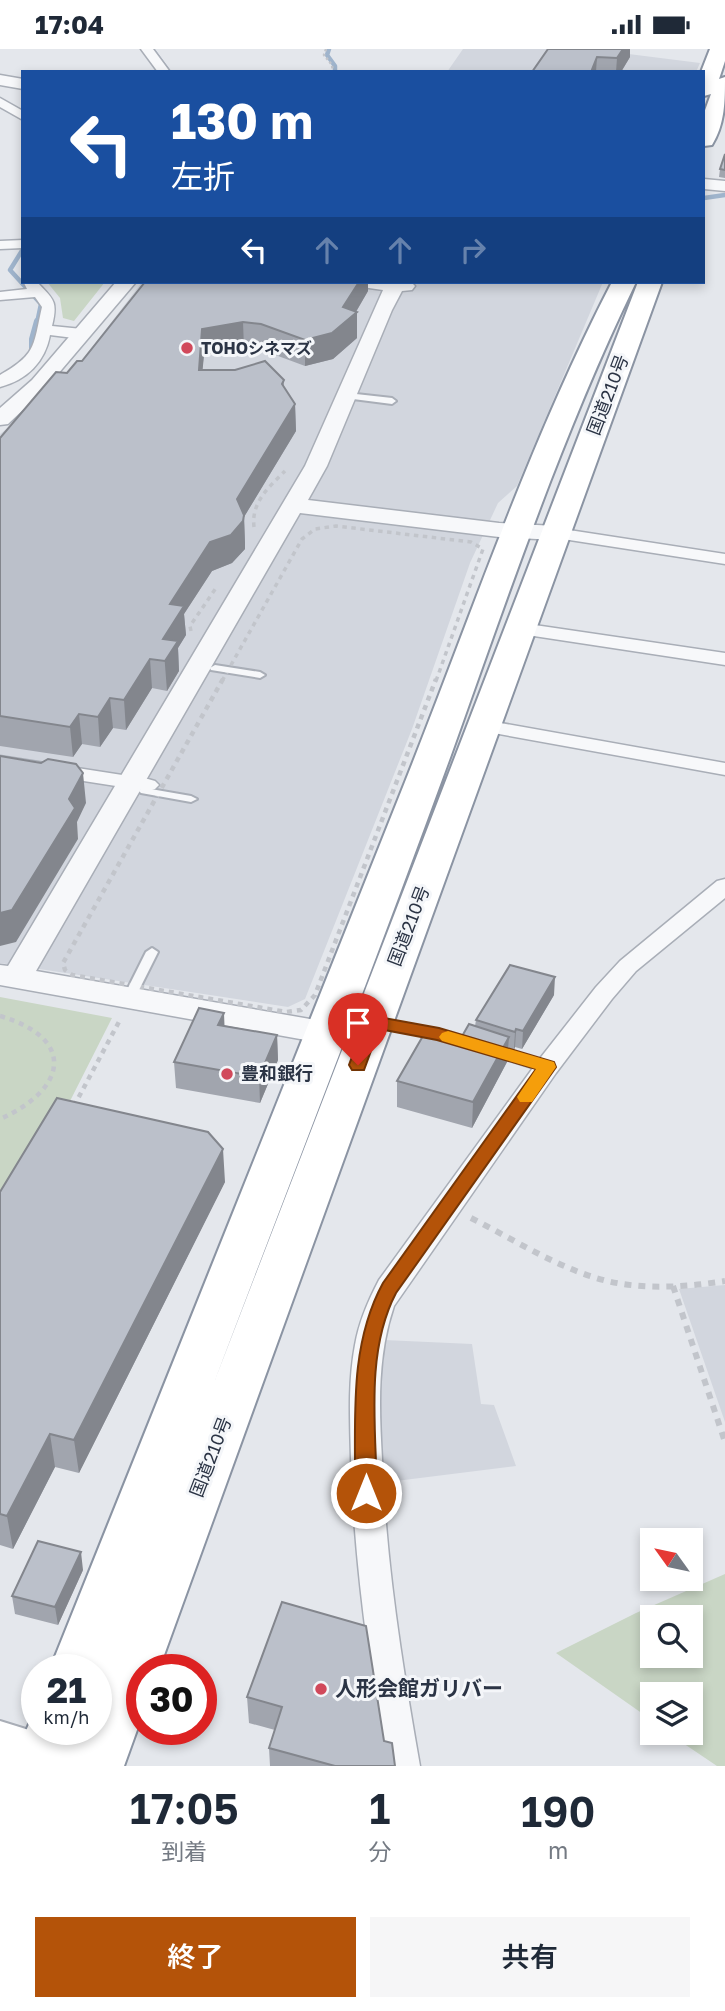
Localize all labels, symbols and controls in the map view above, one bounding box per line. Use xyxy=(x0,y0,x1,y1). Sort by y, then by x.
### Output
text: 17:04 xyxy=(35,9,104,40)
text: 130 m xyxy=(171,91,313,150)
icon: left xyxy=(56,98,147,189)
text: 左折 xyxy=(171,157,235,195)
icon: left xyxy=(235,231,273,269)
icon: ahead xyxy=(308,231,346,269)
icon: ahead xyxy=(381,231,419,269)
icon: right xyxy=(454,231,492,269)
place label: TOHOシネマズ xyxy=(201,338,312,358)
marker: TOHOシネマズ xyxy=(179,340,195,356)
street label: 国道210号 xyxy=(582,351,632,438)
street label: 国道210号 xyxy=(383,882,433,969)
pin xyxy=(328,993,388,1065)
icon: arrive xyxy=(339,1004,377,1042)
place label: 豊和銀行 xyxy=(241,1062,313,1084)
marker: 豊和銀行 xyxy=(219,1066,235,1082)
street label: 国道210号 xyxy=(185,1413,235,1500)
position arrow xyxy=(329,1456,403,1530)
north arrow xyxy=(640,1528,704,1591)
map controls xyxy=(640,1528,703,1745)
button: search xyxy=(640,1605,703,1668)
speed limit sign: 30 xyxy=(126,1654,217,1745)
text: 21 xyxy=(47,1669,86,1711)
place label: 人形会館ガリバー xyxy=(335,1675,503,1701)
marker: 人形会館ガリバー xyxy=(313,1681,329,1697)
button: layers xyxy=(640,1682,703,1745)
text: km/h xyxy=(44,1706,89,1728)
text: 17:05 xyxy=(130,1783,239,1833)
text: 1 xyxy=(369,1783,390,1833)
text: 190 xyxy=(521,1786,595,1836)
text: m xyxy=(548,1836,568,1864)
text: 到着 xyxy=(161,1837,207,1865)
text: 分 xyxy=(368,1837,391,1865)
button: 終了 xyxy=(35,1917,356,1997)
button: 共有 xyxy=(370,1917,690,1997)

